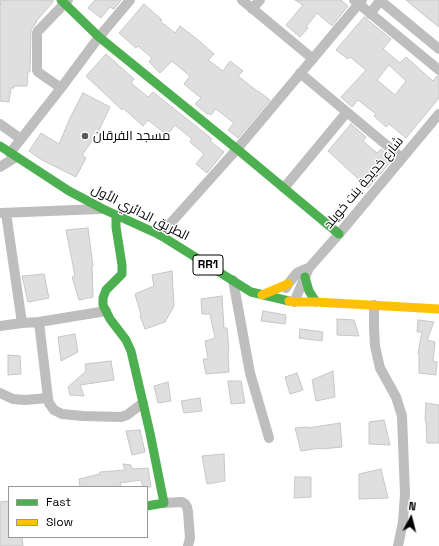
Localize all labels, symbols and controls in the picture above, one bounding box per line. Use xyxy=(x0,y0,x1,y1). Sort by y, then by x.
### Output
place label: مسجد الفرقان xyxy=(93,128,170,144)
marker: مسجد الفرقان xyxy=(80,131,90,141)
street label: شارع خديجة بنت خويلد xyxy=(321,134,407,232)
street label: الطريق الدائري الأول xyxy=(88,182,192,244)
road number: RR1 xyxy=(193,255,223,275)
legend xyxy=(8,486,148,538)
text: Fast xyxy=(46,494,71,510)
north arrow xyxy=(391,498,431,538)
text: N xyxy=(408,499,417,513)
text: Slow xyxy=(46,514,73,530)

